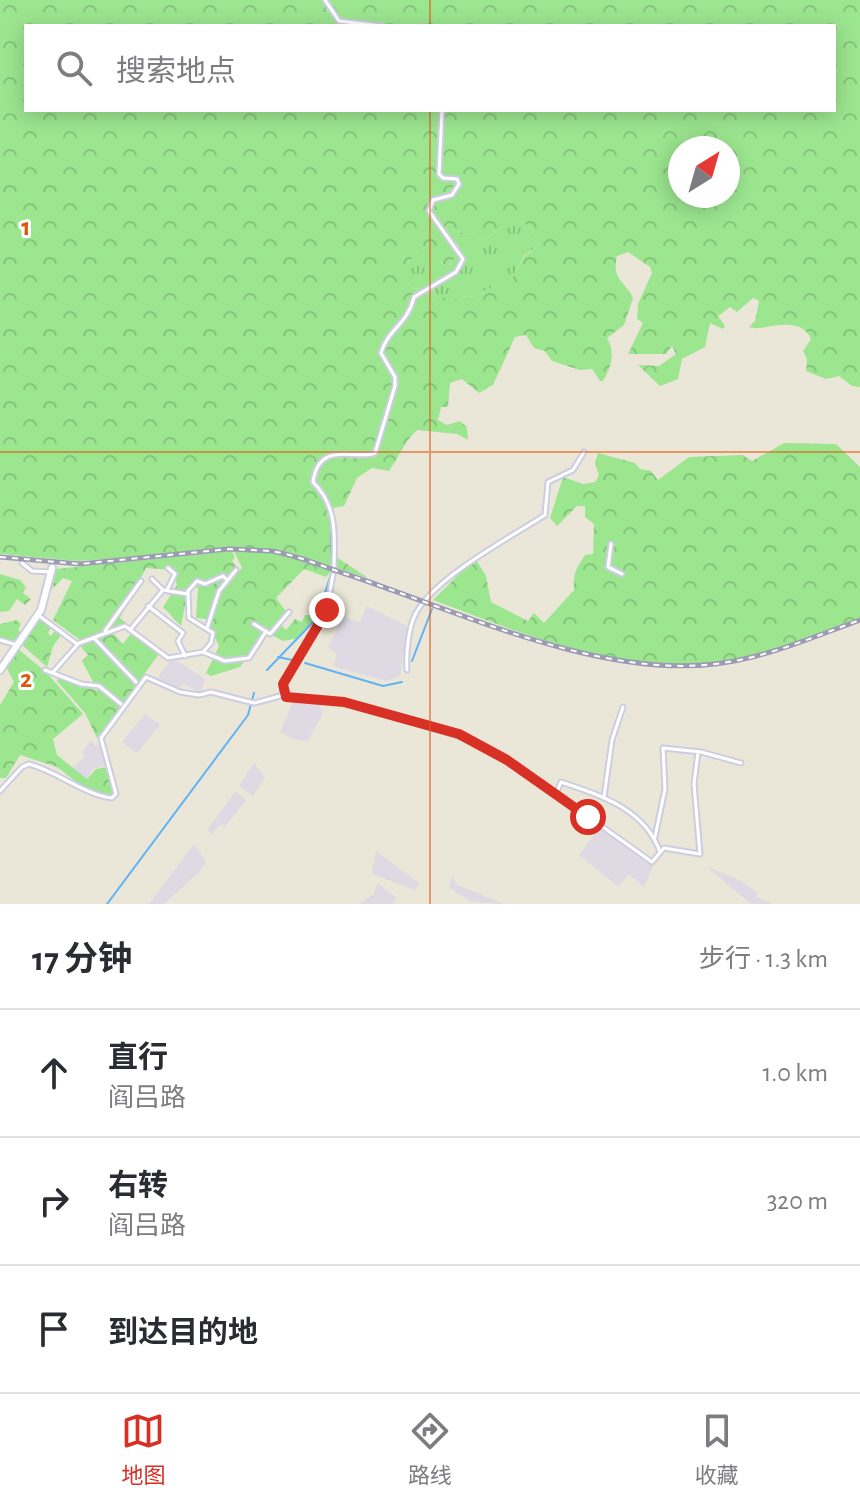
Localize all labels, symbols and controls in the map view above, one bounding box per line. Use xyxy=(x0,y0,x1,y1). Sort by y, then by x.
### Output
search box xyxy=(24,24,836,112)
icon: search xyxy=(52,46,96,90)
text: 搜索地点 xyxy=(116,57,236,87)
north arrow xyxy=(668,136,740,208)
text: 1 xyxy=(21,214,31,240)
route end xyxy=(309,592,345,628)
text: 2 xyxy=(20,666,32,692)
route start xyxy=(570,799,606,835)
text: 17 分钟 xyxy=(32,943,132,977)
text: 步行 · 1.3 km xyxy=(699,946,828,972)
text: 直行 xyxy=(108,1043,168,1073)
icon: ahead xyxy=(32,1051,76,1095)
text: 1.0 km xyxy=(762,1060,828,1086)
text: 阎吕路 xyxy=(108,1085,186,1111)
text: 右转 xyxy=(108,1171,168,1201)
icon: right xyxy=(32,1179,76,1223)
text: 320 m xyxy=(767,1188,828,1214)
text: 阎吕路 xyxy=(108,1213,186,1239)
icon: arrive xyxy=(32,1307,76,1351)
text: 到达目的地 xyxy=(108,1318,258,1348)
tab: 地图 xyxy=(121,1409,165,1489)
tab: 路线 xyxy=(408,1409,452,1489)
tab: 收藏 xyxy=(695,1409,739,1489)

